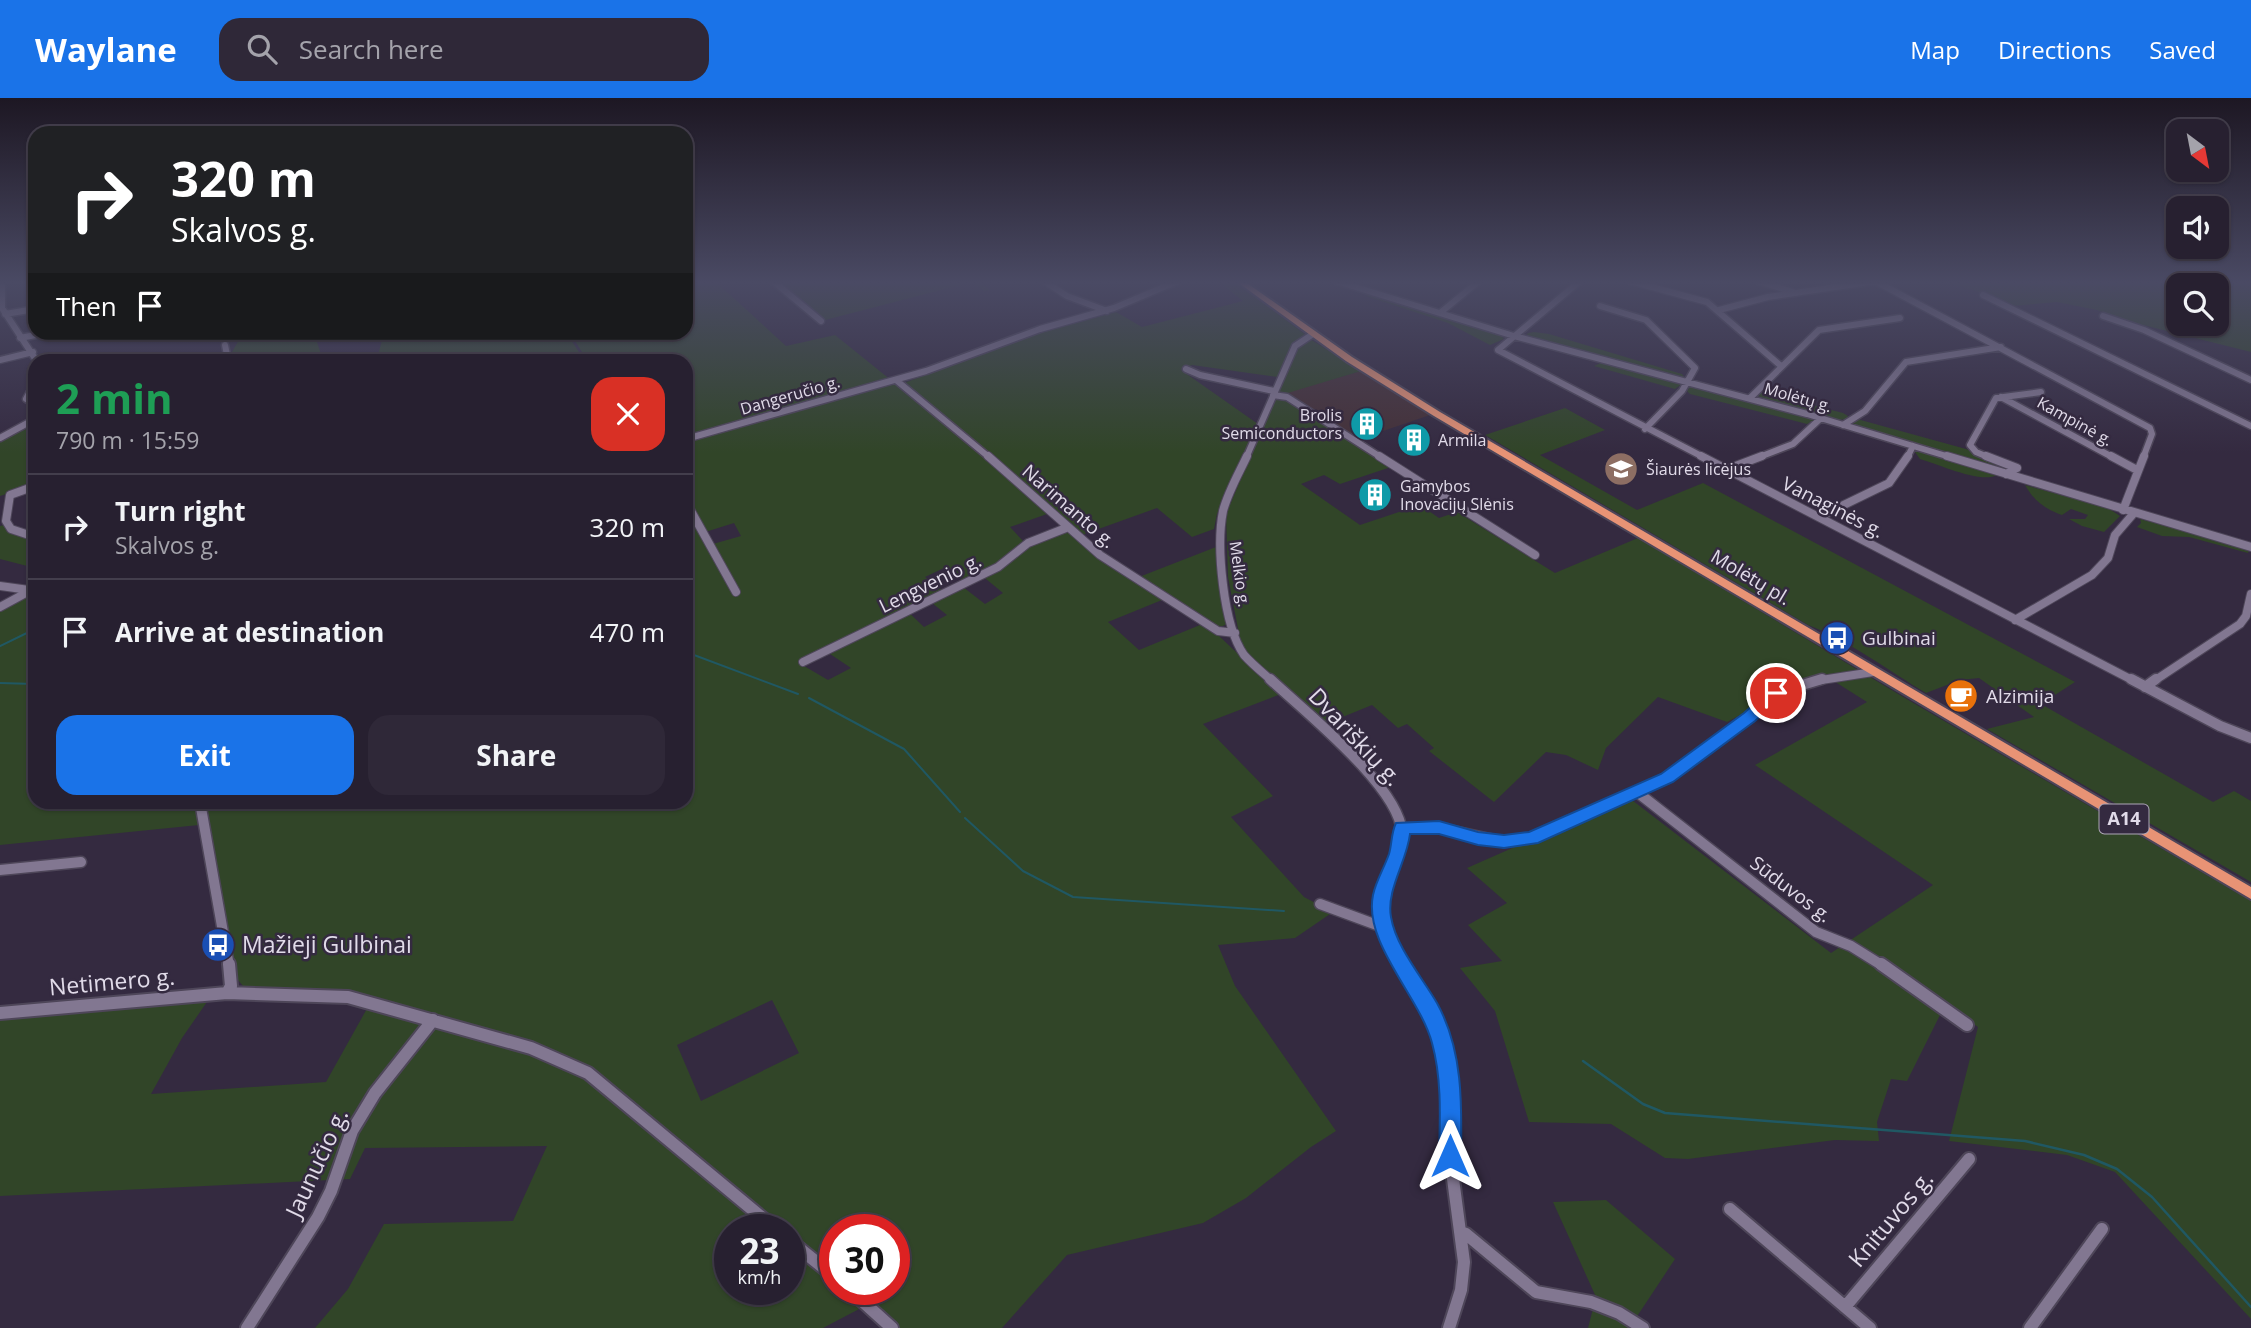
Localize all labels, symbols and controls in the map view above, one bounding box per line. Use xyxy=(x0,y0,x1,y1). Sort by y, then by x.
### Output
search box xyxy=(219,18,709,81)
text: Waylane xyxy=(35,27,177,72)
icon: search xyxy=(243,30,281,68)
text: Search here xyxy=(299,31,444,67)
text: Map xyxy=(1910,33,1960,66)
text: Directions xyxy=(1998,33,2111,66)
text: Saved xyxy=(2149,33,2216,66)
north arrow xyxy=(2166,119,2230,182)
map controls xyxy=(2166,119,2229,336)
text: 320 m xyxy=(171,145,316,211)
icon: right xyxy=(56,154,147,245)
button: sound xyxy=(2166,196,2229,259)
text: Skalvos g. xyxy=(171,208,316,251)
button: search xyxy=(2166,273,2229,336)
icon: arrive xyxy=(131,287,169,325)
text: Then xyxy=(56,288,117,324)
text: 2 min xyxy=(56,369,173,426)
street label: Dangeručio g. xyxy=(738,370,842,420)
button: close xyxy=(591,377,665,451)
street label: Molėtų g. xyxy=(1762,377,1834,417)
street label: Kampinė g. xyxy=(2033,391,2117,451)
place label: Brolis Semiconductors xyxy=(1222,404,1342,444)
building icon: Brolis Semiconductors xyxy=(1348,405,1386,443)
building icon: Armila xyxy=(1395,421,1433,459)
text: 790 m · 15:59 xyxy=(56,424,199,456)
place label: Armila xyxy=(1438,429,1486,451)
school or university icon: Šiaurės licėjus xyxy=(1602,450,1640,488)
street label: Narimanto g. xyxy=(1017,458,1121,554)
place label: Šiaurės licėjus xyxy=(1646,458,1751,480)
street label: Vanaginės g. xyxy=(1778,470,1888,544)
place label: Gamybos Inovacijų Slėnis xyxy=(1400,475,1514,515)
building icon: Gamybos Inovacijų Slėnis xyxy=(1356,476,1394,514)
text: Turn right xyxy=(115,493,246,529)
icon: right xyxy=(56,508,94,546)
text: 320 m xyxy=(590,509,665,545)
text: Skalvos g. xyxy=(115,529,219,561)
street label: Melkio g. xyxy=(1224,540,1256,608)
street label: Molėtų pl. xyxy=(1706,543,1796,611)
street label: Lengvenio g. xyxy=(874,547,986,619)
icon: arrive xyxy=(56,613,94,651)
text: Arrive at destination xyxy=(115,614,384,650)
text: 470 m xyxy=(590,614,665,650)
bus stop icon: Gulbinai xyxy=(1818,619,1856,657)
place label: Gulbinai xyxy=(1862,625,1936,651)
pin xyxy=(1746,663,1806,723)
icon: arrive xyxy=(1757,674,1795,712)
cafe icon: Alzimija xyxy=(1942,677,1980,715)
street label: Dvariškių g. xyxy=(1302,680,1410,792)
place label: Alzimija xyxy=(1986,683,2054,709)
button: Exit xyxy=(56,715,354,795)
button: Share xyxy=(368,715,665,795)
road number: A14 xyxy=(2100,804,2148,834)
street label: Sūduvos g. xyxy=(1745,850,1837,928)
bus stop icon: Mažieji Gulbinai xyxy=(199,926,237,964)
place label: Mažieji Gulbinai xyxy=(242,928,412,960)
street label: Netimero g. xyxy=(48,960,176,1002)
street label: Jaunučio g. xyxy=(276,1103,355,1224)
position arrow xyxy=(1413,1119,1487,1193)
street label: Knituvos g. xyxy=(1840,1163,1940,1273)
speed limit sign: 30 xyxy=(819,1214,910,1305)
text: 23 xyxy=(739,1227,780,1274)
text: km/h xyxy=(738,1265,781,1289)

